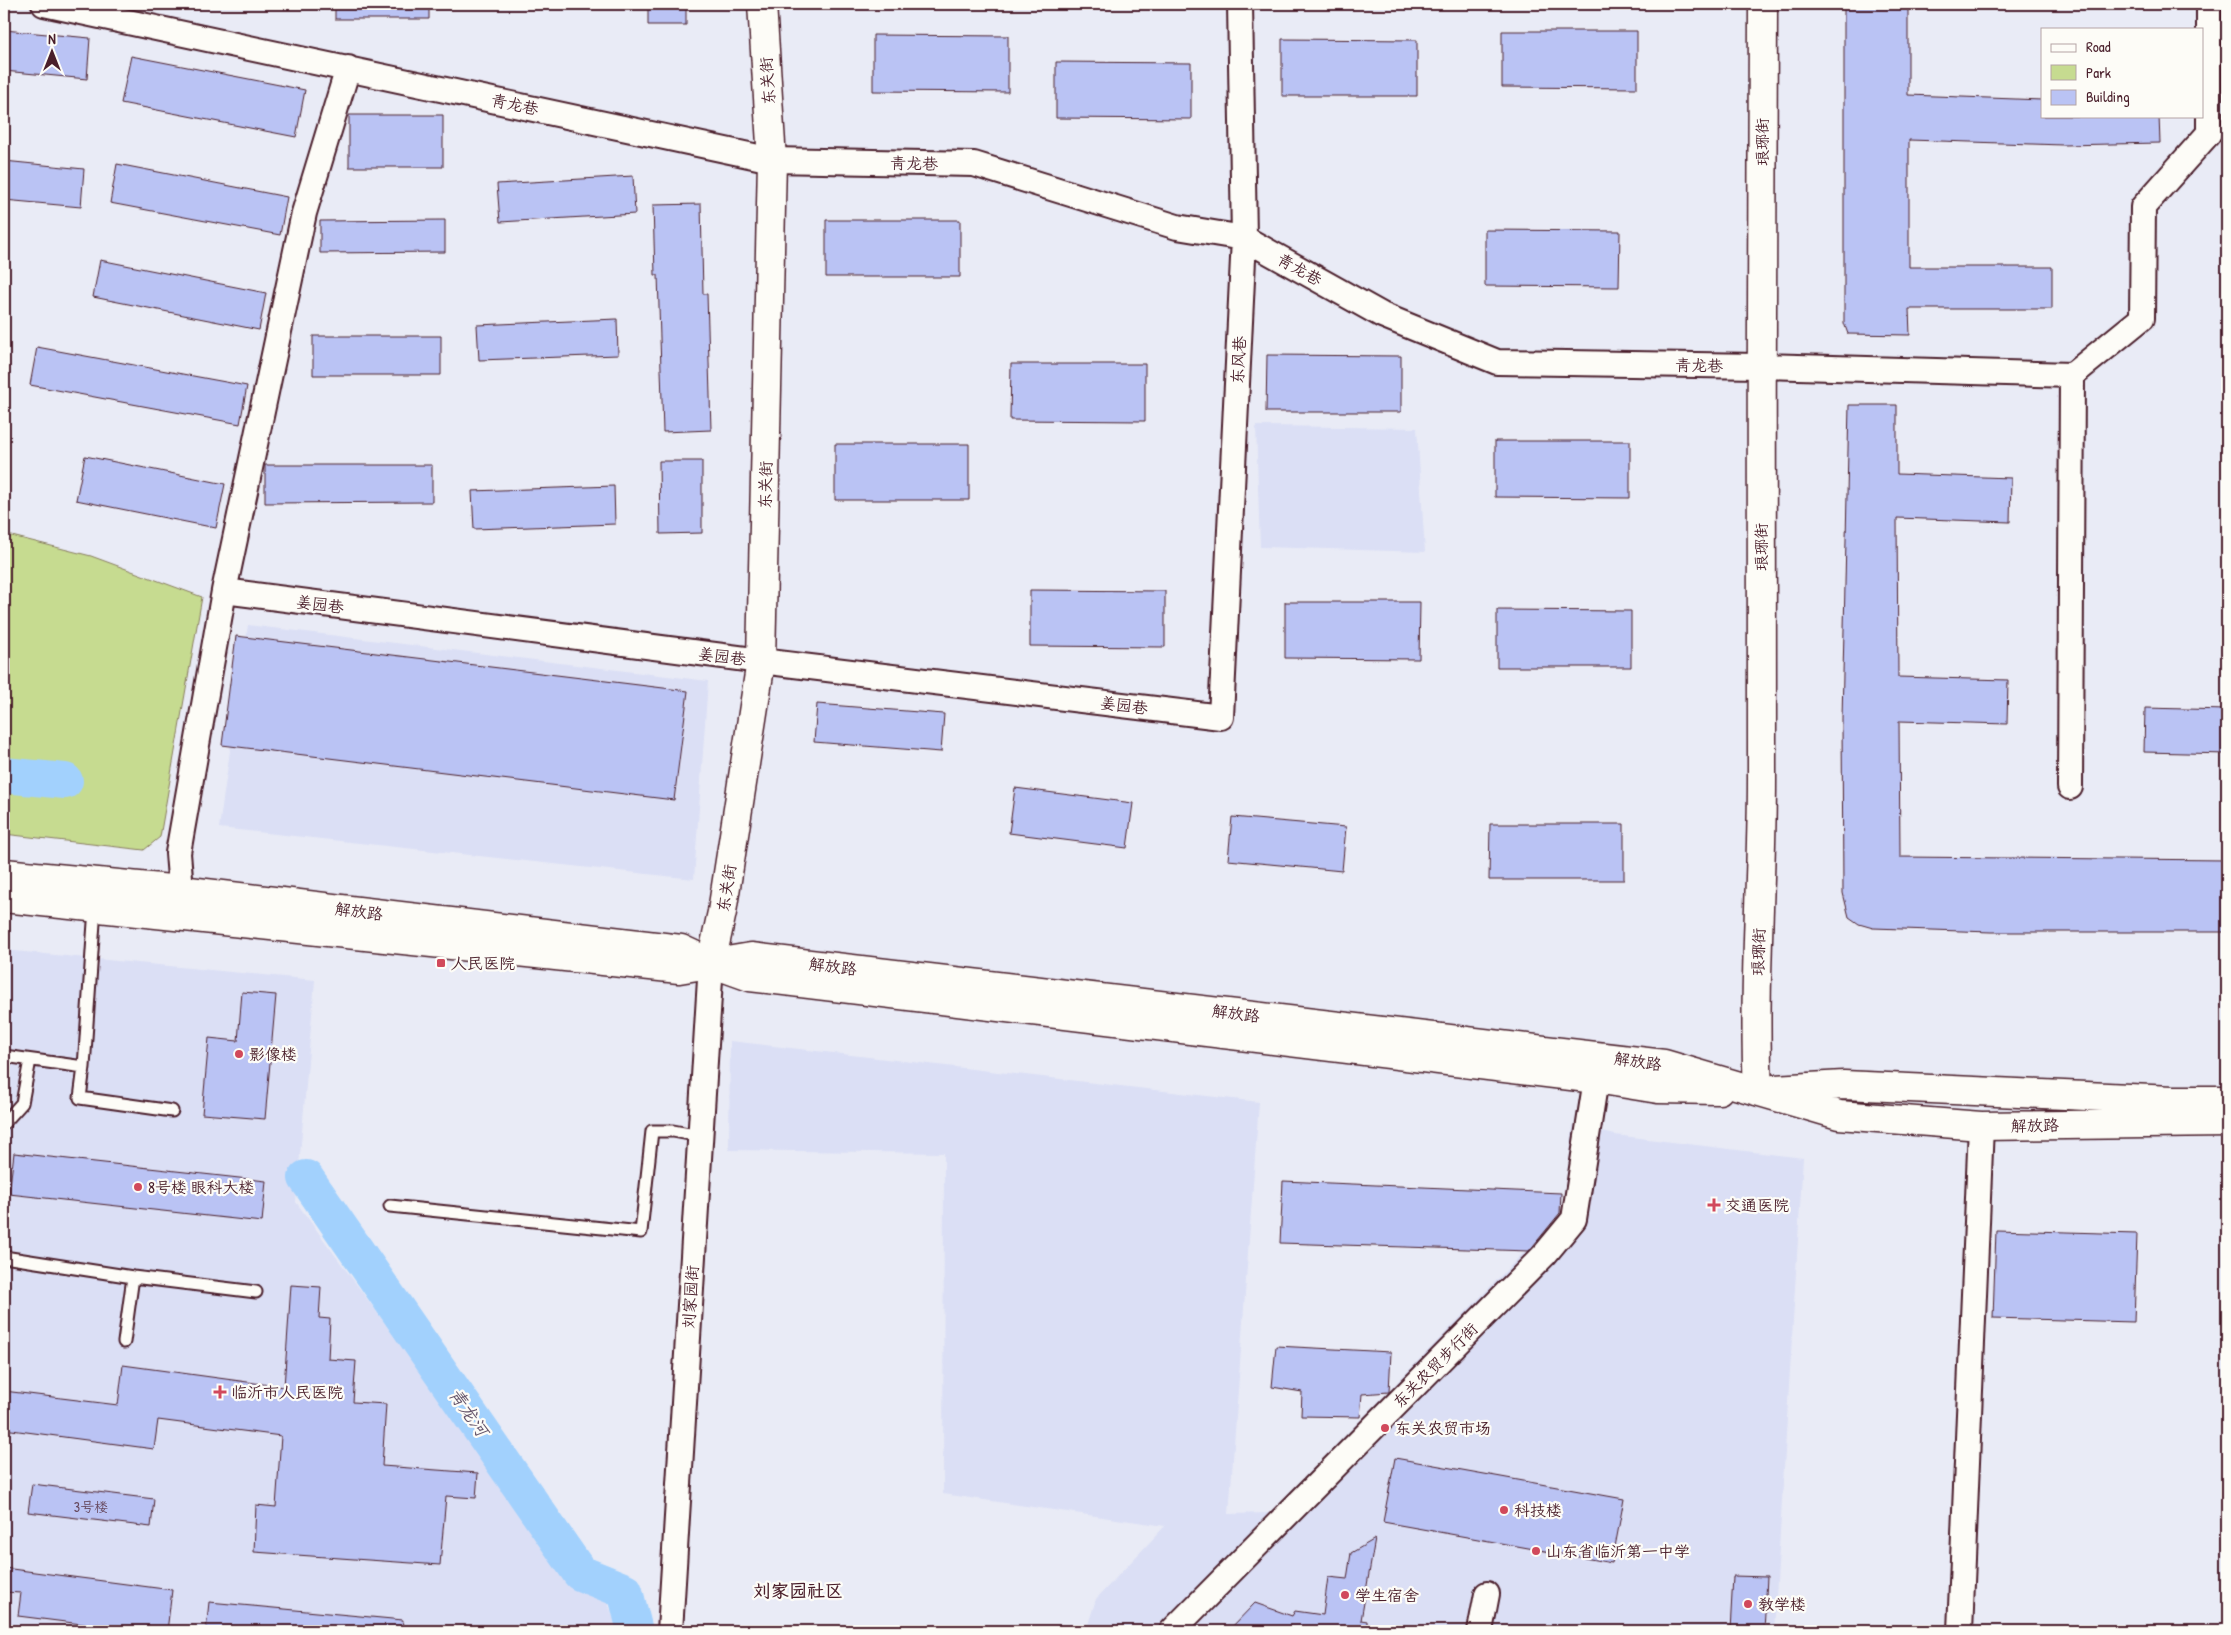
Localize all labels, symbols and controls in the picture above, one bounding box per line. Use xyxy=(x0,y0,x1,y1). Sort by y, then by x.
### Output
north arrow xyxy=(28,28,78,78)
legend xyxy=(2041,28,2204,118)
text: N xyxy=(48,29,56,48)
text: Road xyxy=(2086,36,2111,57)
street label: 东关街 xyxy=(754,56,780,106)
text: Park xyxy=(2086,62,2111,83)
text: Building xyxy=(2086,86,2130,107)
street label: 青龙巷 xyxy=(489,88,541,120)
street label: 琅琊街 xyxy=(1751,118,1773,166)
street label: 青龙巷 xyxy=(890,152,938,174)
street label: 青龙巷 xyxy=(1274,248,1326,290)
street label: 东风巷 xyxy=(1226,335,1250,385)
street label: 青龙巷 xyxy=(1675,354,1723,376)
street label: 东关街 xyxy=(754,461,776,509)
street label: 琅琊街 xyxy=(1750,523,1772,571)
street label: 姜园巷 xyxy=(295,590,345,618)
street label: 姜园巷 xyxy=(697,642,747,670)
street label: 姜园巷 xyxy=(1099,691,1149,719)
street label: 东关街 xyxy=(711,863,741,913)
street label: 解放路 xyxy=(334,897,384,925)
street label: 琅琊街 xyxy=(1747,928,1769,976)
place label: 人民医院 xyxy=(451,952,515,974)
street label: 解放路 xyxy=(808,952,858,980)
marker: 人民医院 xyxy=(435,957,447,969)
street label: 解放路 xyxy=(1211,999,1261,1027)
place label: 影像楼 xyxy=(249,1043,297,1065)
street label: 解放路 xyxy=(1613,1047,1663,1075)
marker: 影像楼 xyxy=(233,1048,245,1060)
street label: 解放路 xyxy=(2011,1114,2059,1136)
place label: 8号楼 眼科大楼 xyxy=(148,1176,255,1198)
marker: 8号楼 眼科大楼 xyxy=(132,1181,144,1193)
place label: 交通医院 xyxy=(1725,1194,1789,1216)
marker: 交通医院 xyxy=(1707,1198,1721,1212)
street label: 刘家园街 xyxy=(677,1264,703,1330)
street label: 东关农贸步行街 xyxy=(1388,1318,1482,1412)
place label: 临沂市人民医院 xyxy=(231,1381,343,1403)
water label: 青龙河 xyxy=(443,1383,496,1444)
marker: 临沂市人民医院 xyxy=(213,1385,227,1399)
place label: 东关农贸市场 xyxy=(1395,1417,1491,1439)
marker: 东关农贸市场 xyxy=(1379,1422,1391,1434)
house number: 3号楼 xyxy=(74,1497,108,1516)
place label: 科技楼 xyxy=(1514,1499,1562,1521)
marker: 科技楼 xyxy=(1498,1504,1510,1516)
place label: 山东省临沂第一中学 xyxy=(1546,1540,1690,1562)
marker: 山东省临沂第一中学 xyxy=(1530,1545,1542,1557)
district label: 刘家园社区 xyxy=(753,1578,843,1603)
place label: 学生宿舍 xyxy=(1355,1584,1419,1606)
marker: 学生宿舍 xyxy=(1339,1589,1351,1601)
place label: 教学楼 xyxy=(1758,1593,1806,1615)
marker: 教学楼 xyxy=(1742,1598,1754,1610)

